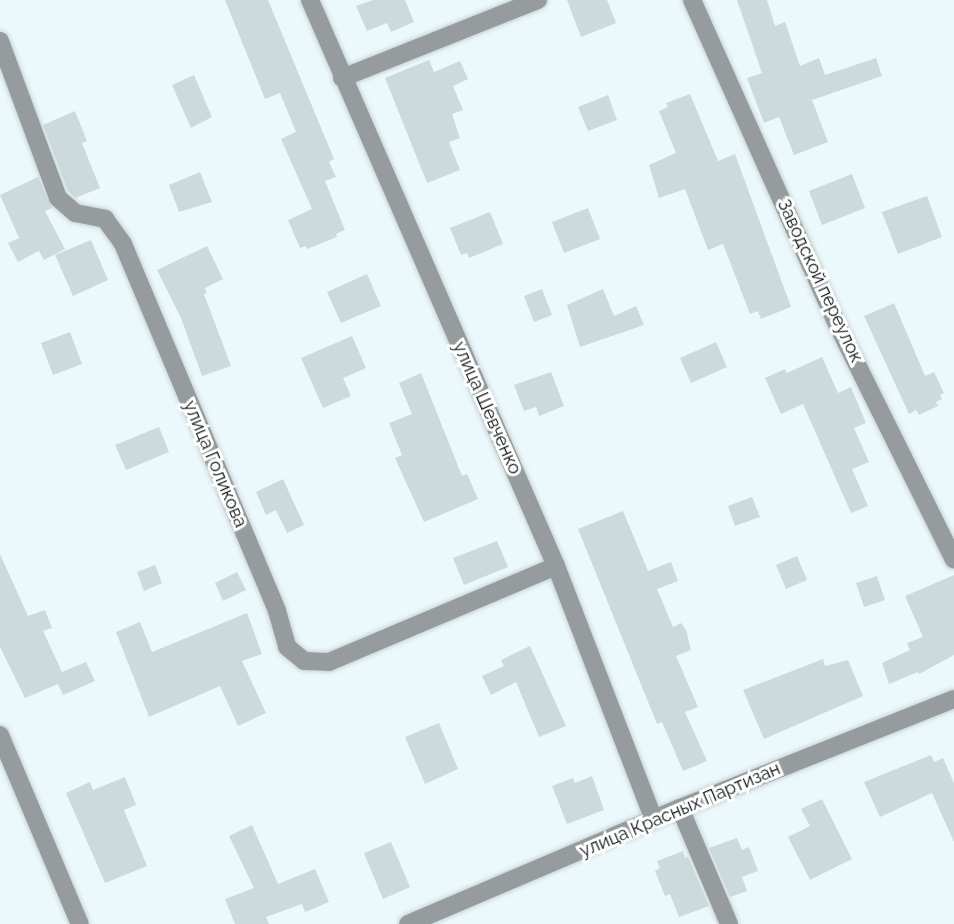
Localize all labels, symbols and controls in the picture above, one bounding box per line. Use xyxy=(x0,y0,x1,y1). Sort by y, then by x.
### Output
street label: Заводской переулок xyxy=(773,196,867,366)
street label: улица Шевченко xyxy=(448,338,526,478)
street label: улица Голикова xyxy=(179,397,251,531)
street label: улица Красных Партизан xyxy=(576,758,784,862)

